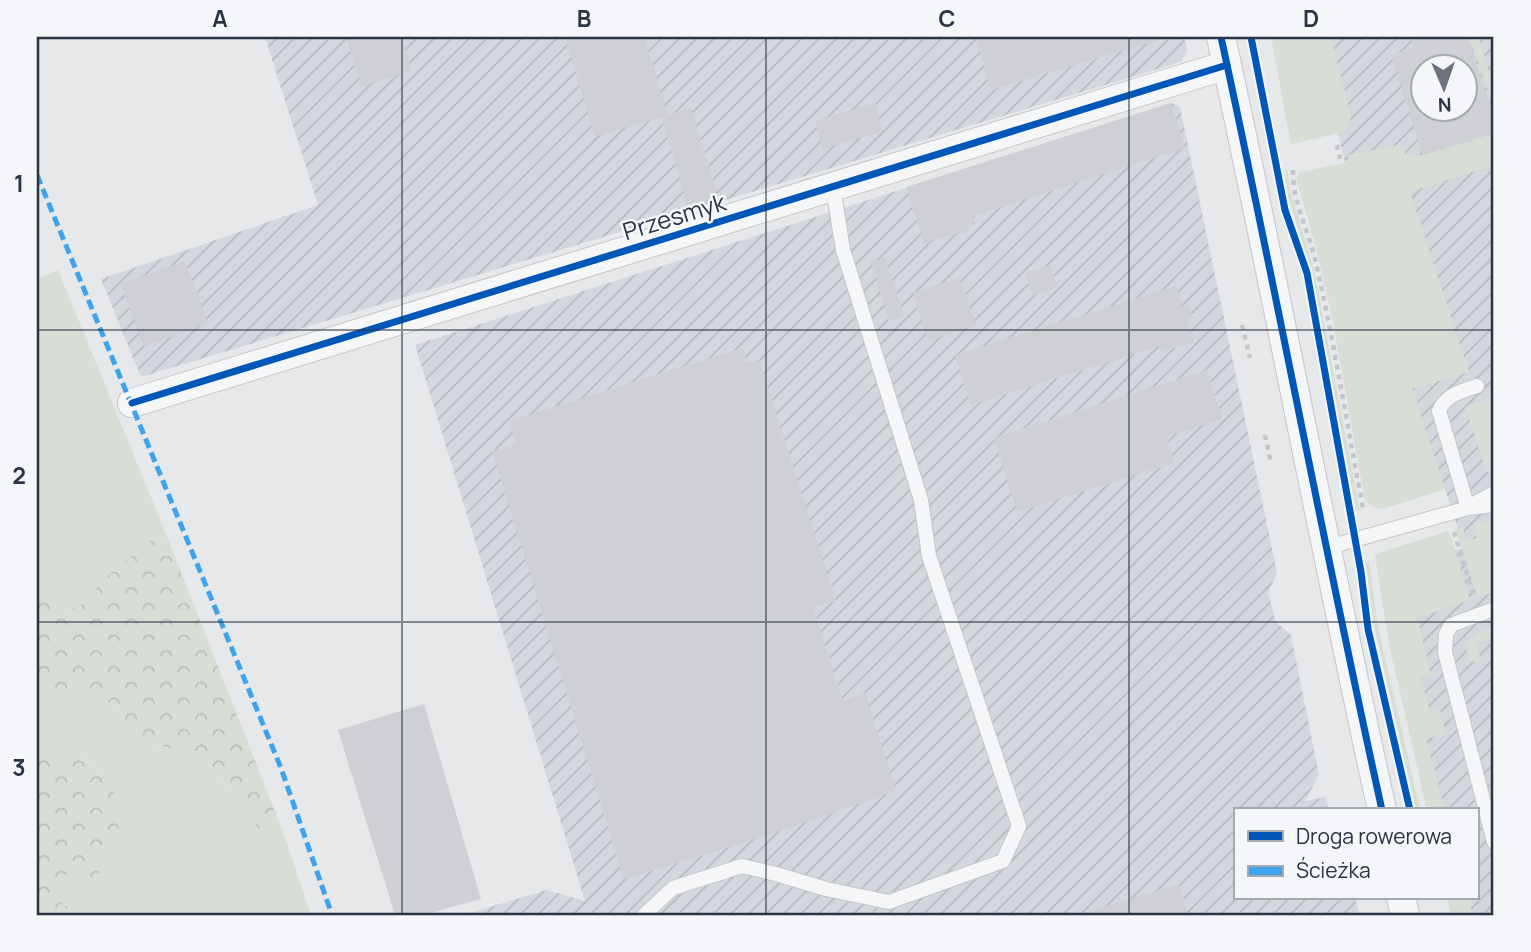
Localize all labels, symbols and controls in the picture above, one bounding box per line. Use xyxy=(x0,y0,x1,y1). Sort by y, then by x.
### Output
text: A xyxy=(212,2,228,34)
text: B xyxy=(577,2,591,34)
text: C xyxy=(939,2,956,34)
text: D xyxy=(1303,2,1319,34)
north arrow xyxy=(1408,52,1478,122)
text: N xyxy=(1437,92,1452,118)
text: 1 xyxy=(14,167,24,199)
street label: Przesmyk xyxy=(619,184,731,247)
text: 2 xyxy=(12,459,26,491)
text: 3 xyxy=(12,751,26,783)
legend xyxy=(1234,808,1478,900)
text: Droga rowerowa xyxy=(1296,822,1452,850)
text: Ścieżka xyxy=(1296,856,1371,884)

